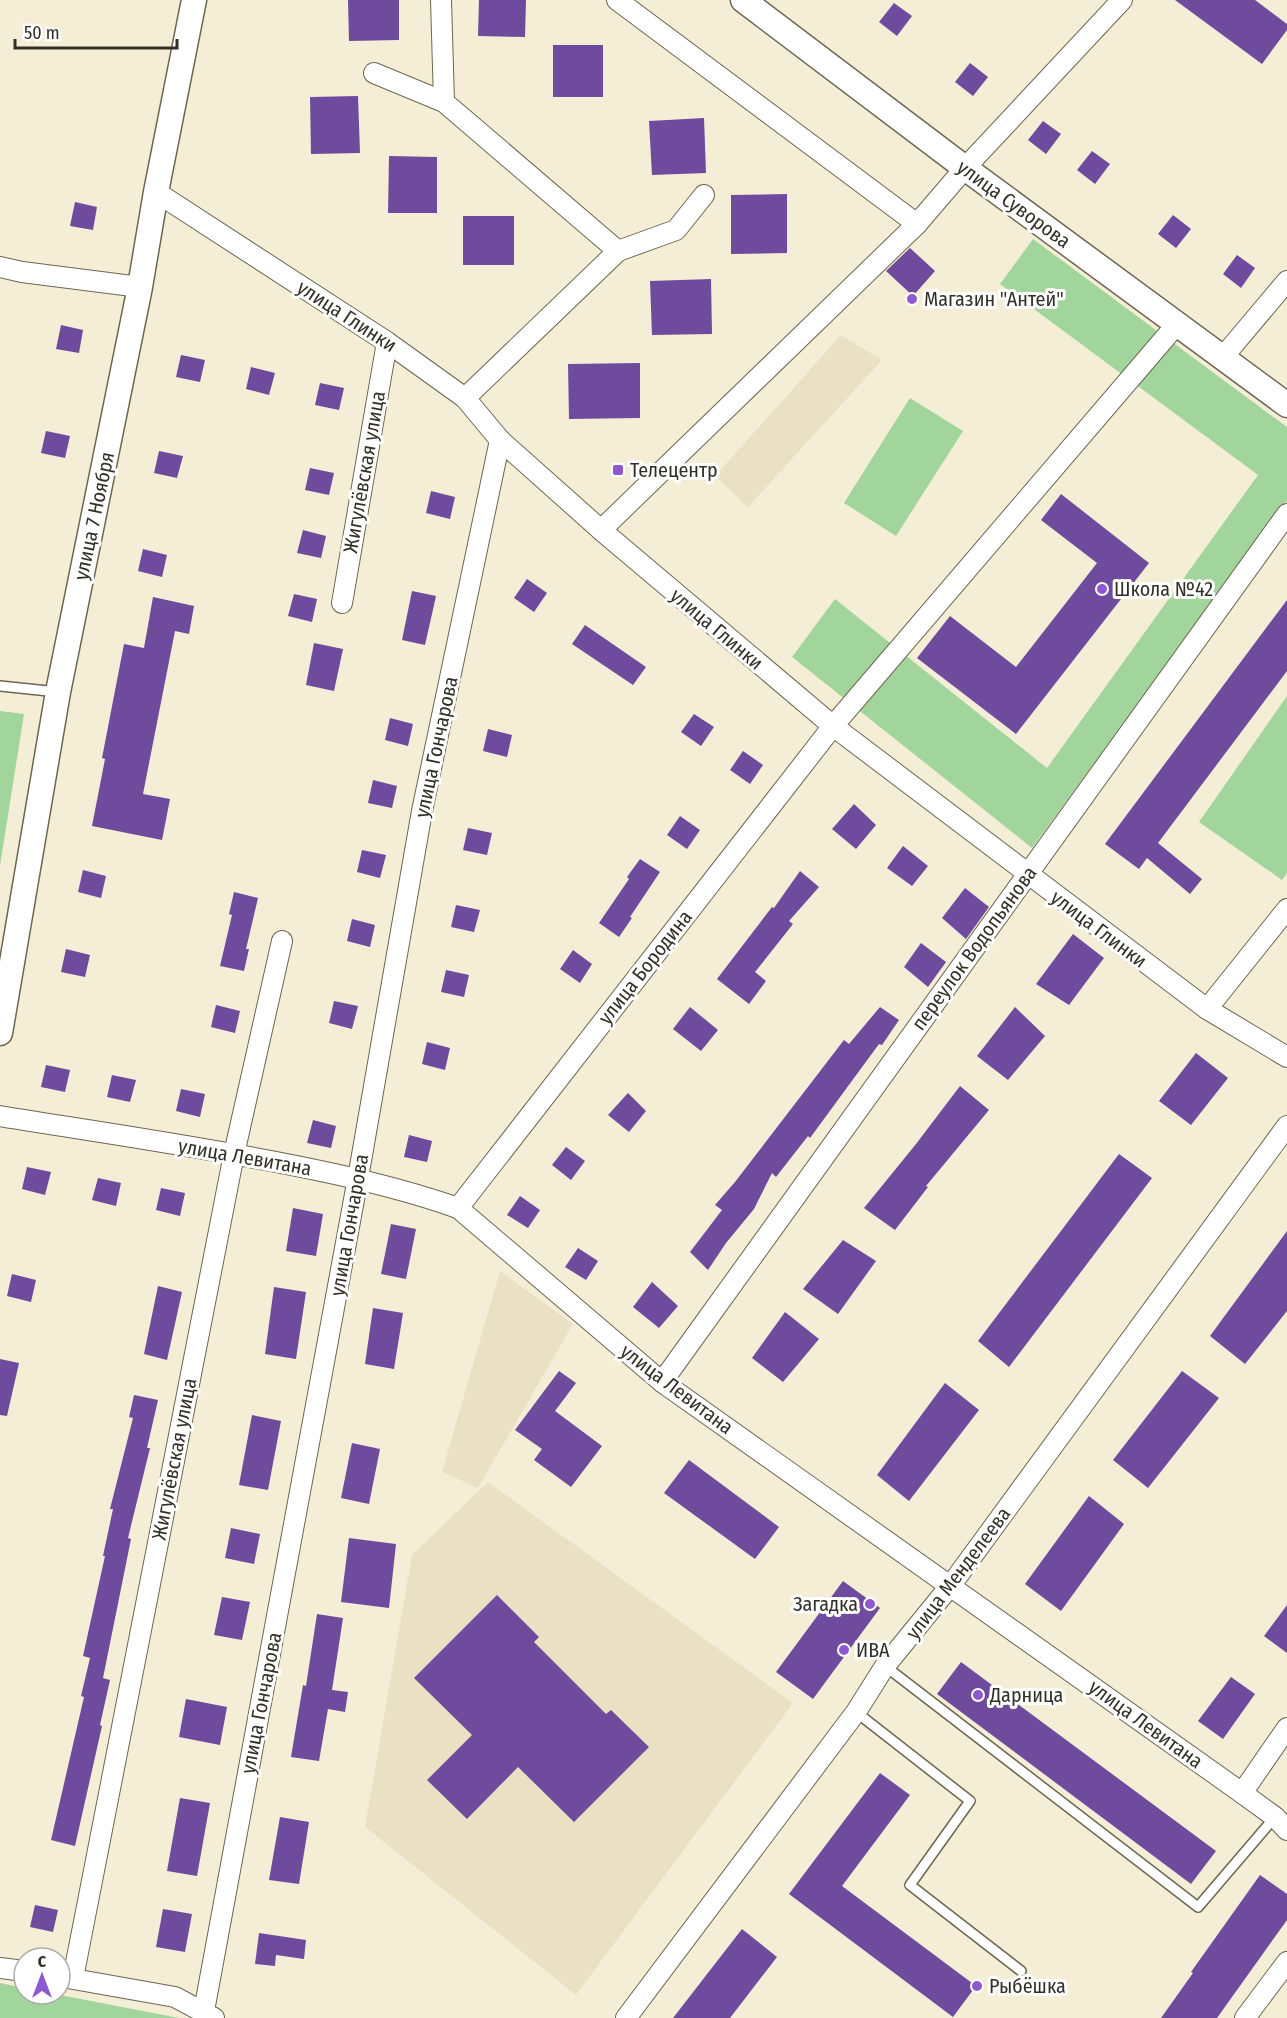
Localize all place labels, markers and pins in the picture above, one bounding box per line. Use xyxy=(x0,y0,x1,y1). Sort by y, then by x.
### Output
place label: Магазин "Антей" xyxy=(924,287,1064,311)
marker: Магазин "Антей" xyxy=(905,292,919,306)
place label: Телецентр xyxy=(630,458,718,482)
marker: Телецентр xyxy=(611,463,625,477)
place label: Школа №42 xyxy=(1114,577,1213,601)
marker: Школа №42 xyxy=(1095,582,1109,596)
place label: Загадка xyxy=(793,1592,858,1616)
marker: Загадка xyxy=(863,1597,877,1611)
place label: ИВА xyxy=(856,1638,890,1662)
marker: ИВА xyxy=(837,1643,851,1657)
place label: Дарница xyxy=(989,1683,1063,1707)
marker: Дарница xyxy=(971,1688,985,1702)
place label: Рыбёшка xyxy=(989,1974,1066,1998)
marker: Рыбёшка xyxy=(970,1979,984,1993)

